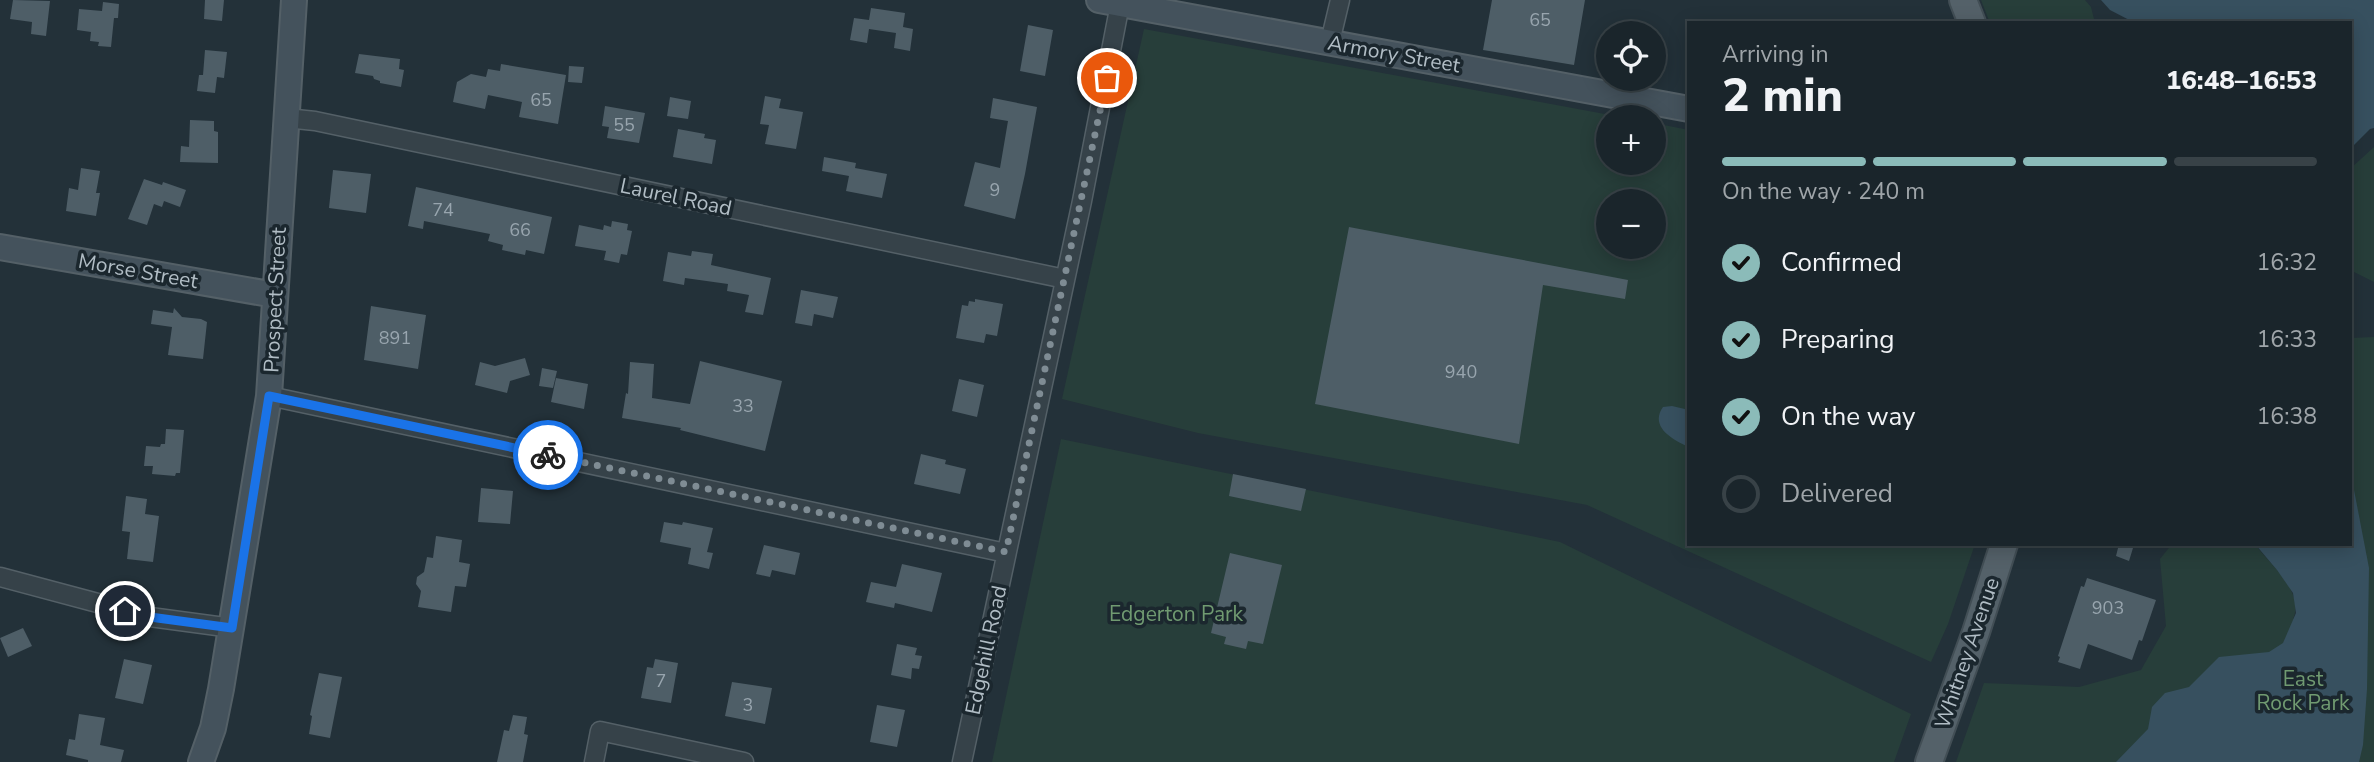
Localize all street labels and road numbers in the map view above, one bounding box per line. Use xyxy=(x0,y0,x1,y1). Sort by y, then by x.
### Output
street label: Armory Street xyxy=(1326,29,1463,80)
street label: Laurel Road xyxy=(618,172,734,222)
street label: Prospect Street xyxy=(257,226,293,373)
street label: Morse Street xyxy=(76,247,201,295)
street label: Whitney Avenue xyxy=(1928,574,2006,732)
street label: Edgehill Road xyxy=(959,583,1013,717)

